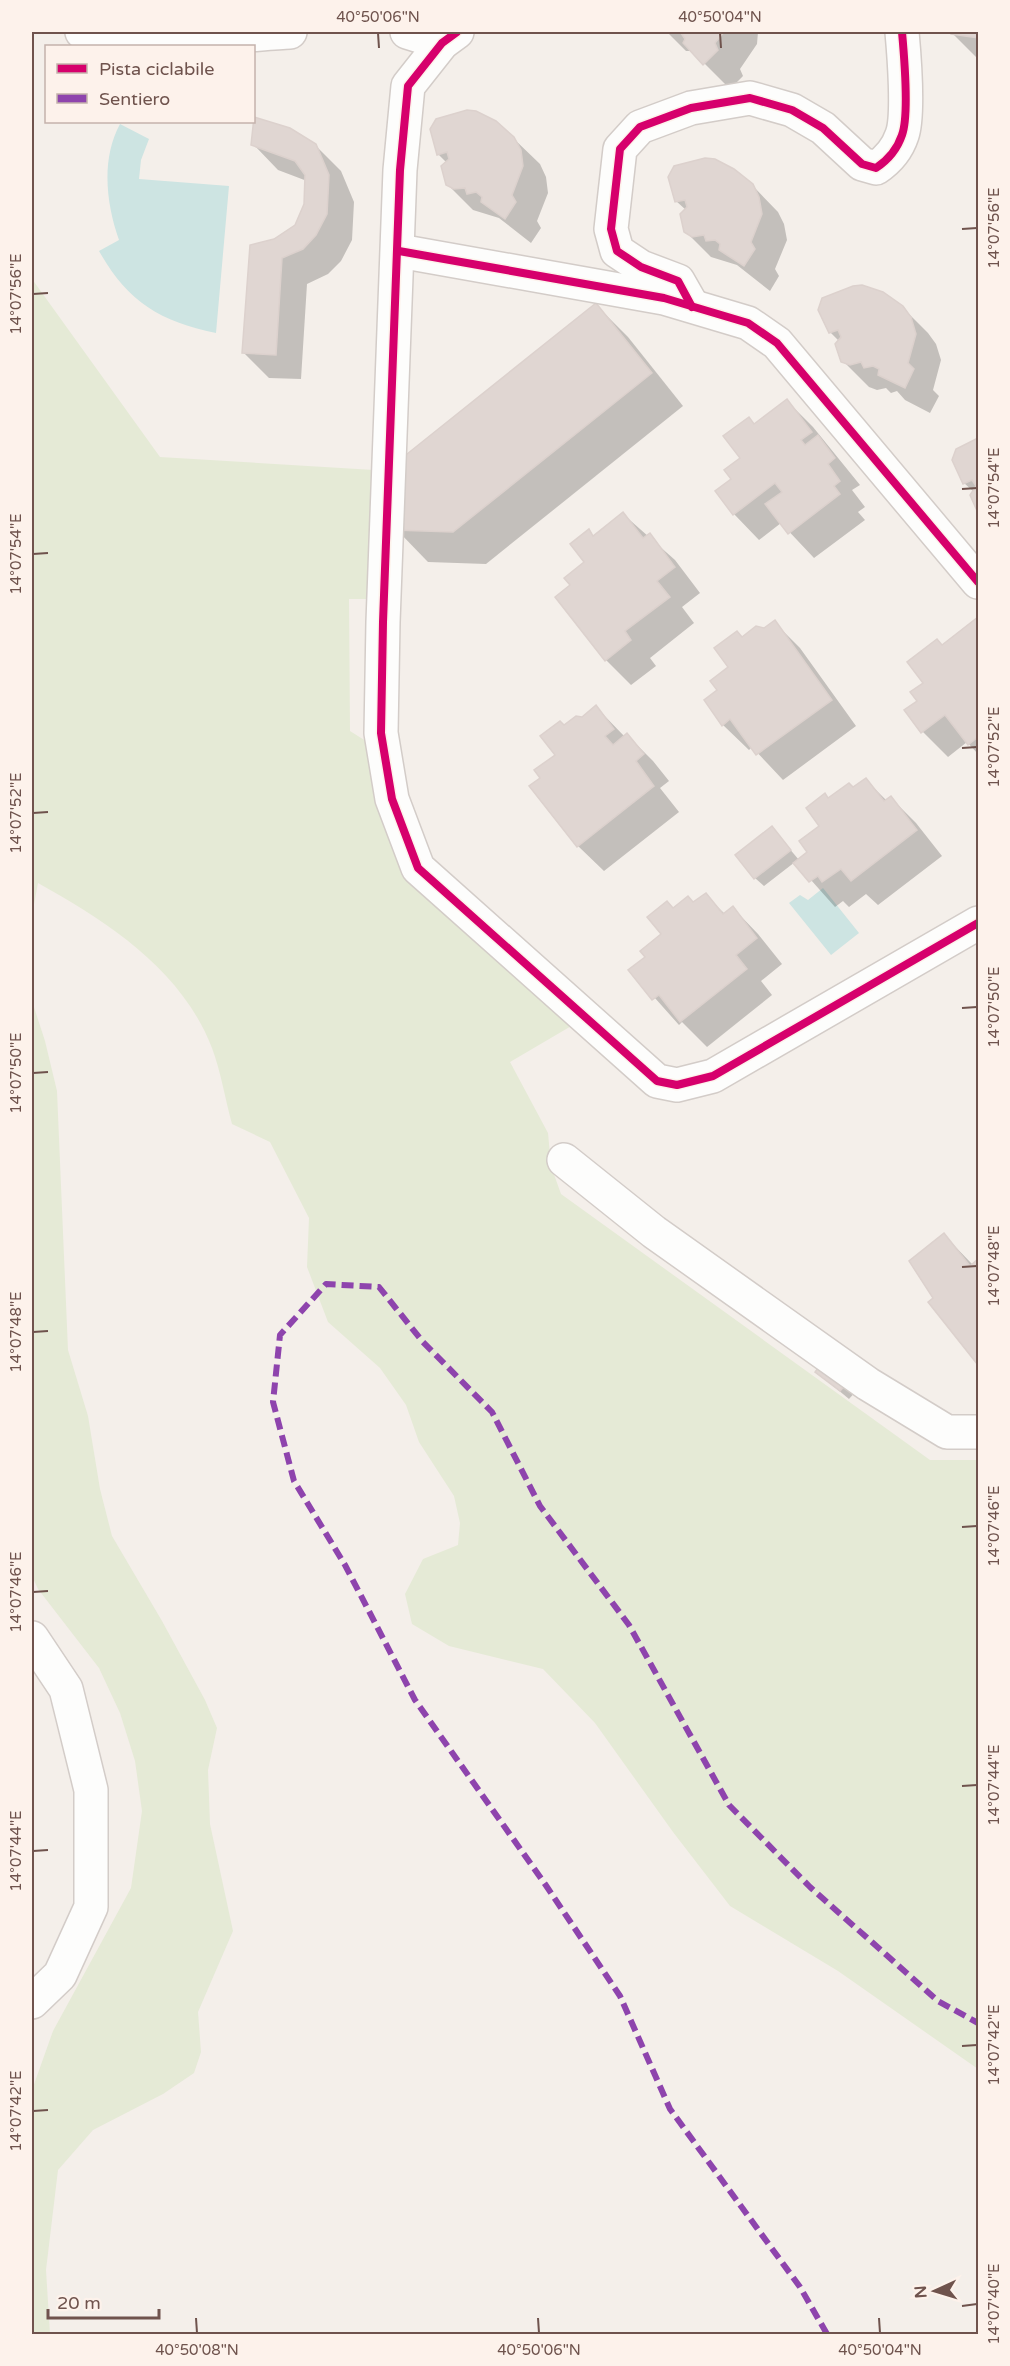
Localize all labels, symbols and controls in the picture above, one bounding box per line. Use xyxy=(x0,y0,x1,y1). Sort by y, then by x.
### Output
text: 40°50'06"N xyxy=(336,8,420,26)
text: 40°50'04"N xyxy=(678,8,762,26)
legend xyxy=(45,45,255,123)
text: Pista ciclabile xyxy=(99,58,214,80)
text: Sentiero xyxy=(99,88,170,110)
text: 14°07'56"E xyxy=(985,187,1003,269)
text: 14°07'56"E xyxy=(7,253,25,335)
text: 14°07'54"E xyxy=(985,447,1003,529)
text: 14°07'54"E xyxy=(7,513,25,595)
text: 14°07'52"E xyxy=(985,706,1003,788)
text: 14°07'52"E xyxy=(7,772,25,854)
text: 14°07'50"E xyxy=(985,966,1003,1048)
text: 14°07'50"E xyxy=(7,1032,25,1114)
text: 14°07'48"E xyxy=(985,1225,1003,1307)
text: 14°07'48"E xyxy=(7,1291,25,1373)
text: 14°07'46"E xyxy=(985,1485,1003,1567)
text: 14°07'46"E xyxy=(7,1551,25,1633)
text: 14°07'44"E xyxy=(985,1744,1003,1826)
text: 14°07'44"E xyxy=(7,1810,25,1892)
text: 14°07'42"E xyxy=(985,2004,1003,2086)
text: 14°07'42"E xyxy=(7,2070,25,2152)
north arrow xyxy=(905,2261,965,2321)
text: 14°07'40"E xyxy=(985,2263,1003,2345)
scale bar xyxy=(48,2282,159,2320)
text: N xyxy=(911,2285,931,2299)
text: 20 m xyxy=(57,2292,101,2314)
text: 40°50'08"N xyxy=(155,2341,239,2359)
text: 40°50'06"N xyxy=(497,2341,581,2359)
text: 40°50'04"N xyxy=(838,2341,922,2359)

